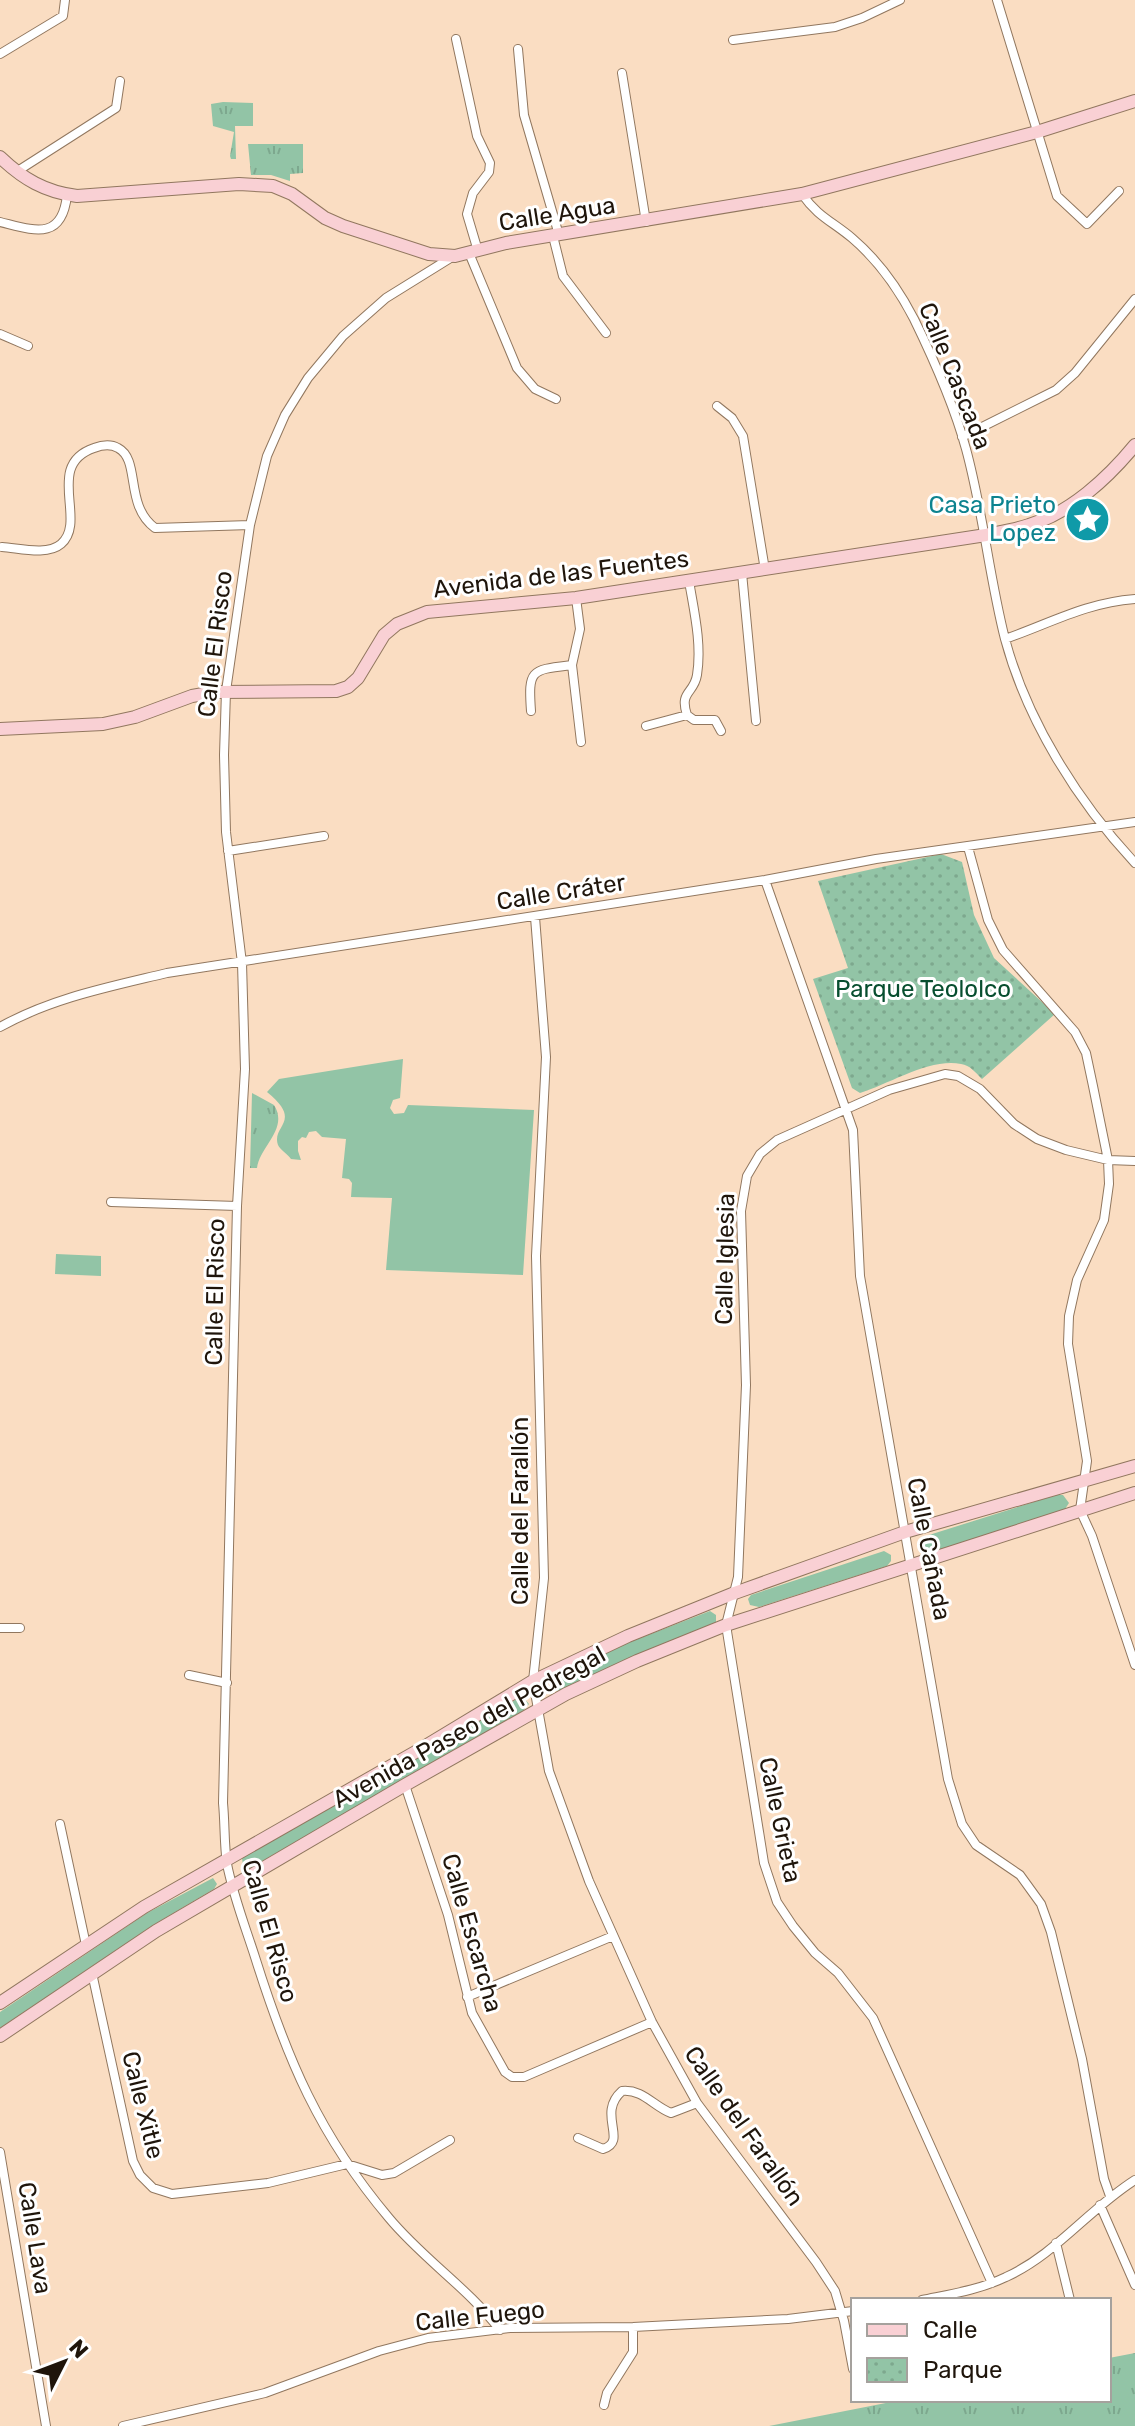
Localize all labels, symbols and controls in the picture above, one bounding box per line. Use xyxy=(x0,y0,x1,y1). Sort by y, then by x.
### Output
street label: Calle Agua xyxy=(497,191,617,237)
street label: Calle Cascada xyxy=(913,299,997,453)
place label: Casa Prieto Lopez xyxy=(929,491,1056,547)
place icon: Casa Prieto Lopez xyxy=(1063,495,1111,543)
street label: Avenida de las Fuentes xyxy=(432,544,690,604)
street label: Calle El Risco xyxy=(192,569,238,719)
street label: Calle Cráter xyxy=(495,868,627,916)
park label: Parque Teololco xyxy=(835,975,1011,1003)
street label: Calle Iglesia xyxy=(710,1193,740,1325)
street label: Calle El Risco xyxy=(200,1218,230,1366)
street label: Calle del Farallón xyxy=(506,1417,534,1605)
street label: Calle Cañada xyxy=(901,1475,957,1623)
street label: Avenida Paseo del Pedregal xyxy=(328,1640,610,1814)
street label: Calle Grieta xyxy=(753,1755,807,1885)
street label: Calle Escarcha xyxy=(436,1851,508,2015)
street label: Calle El Risco xyxy=(236,1856,304,2006)
street label: Calle del Farallón xyxy=(679,2041,809,2211)
street label: Calle Xitle xyxy=(116,2048,170,2162)
street label: Calle Lava xyxy=(12,2180,58,2296)
street label: Calle Fuego xyxy=(414,2295,546,2337)
legend xyxy=(851,2298,1111,2402)
text: Calle xyxy=(923,2316,977,2344)
north arrow xyxy=(24,2322,104,2402)
text: N xyxy=(63,2334,94,2364)
text: Parque xyxy=(923,2356,1002,2384)

